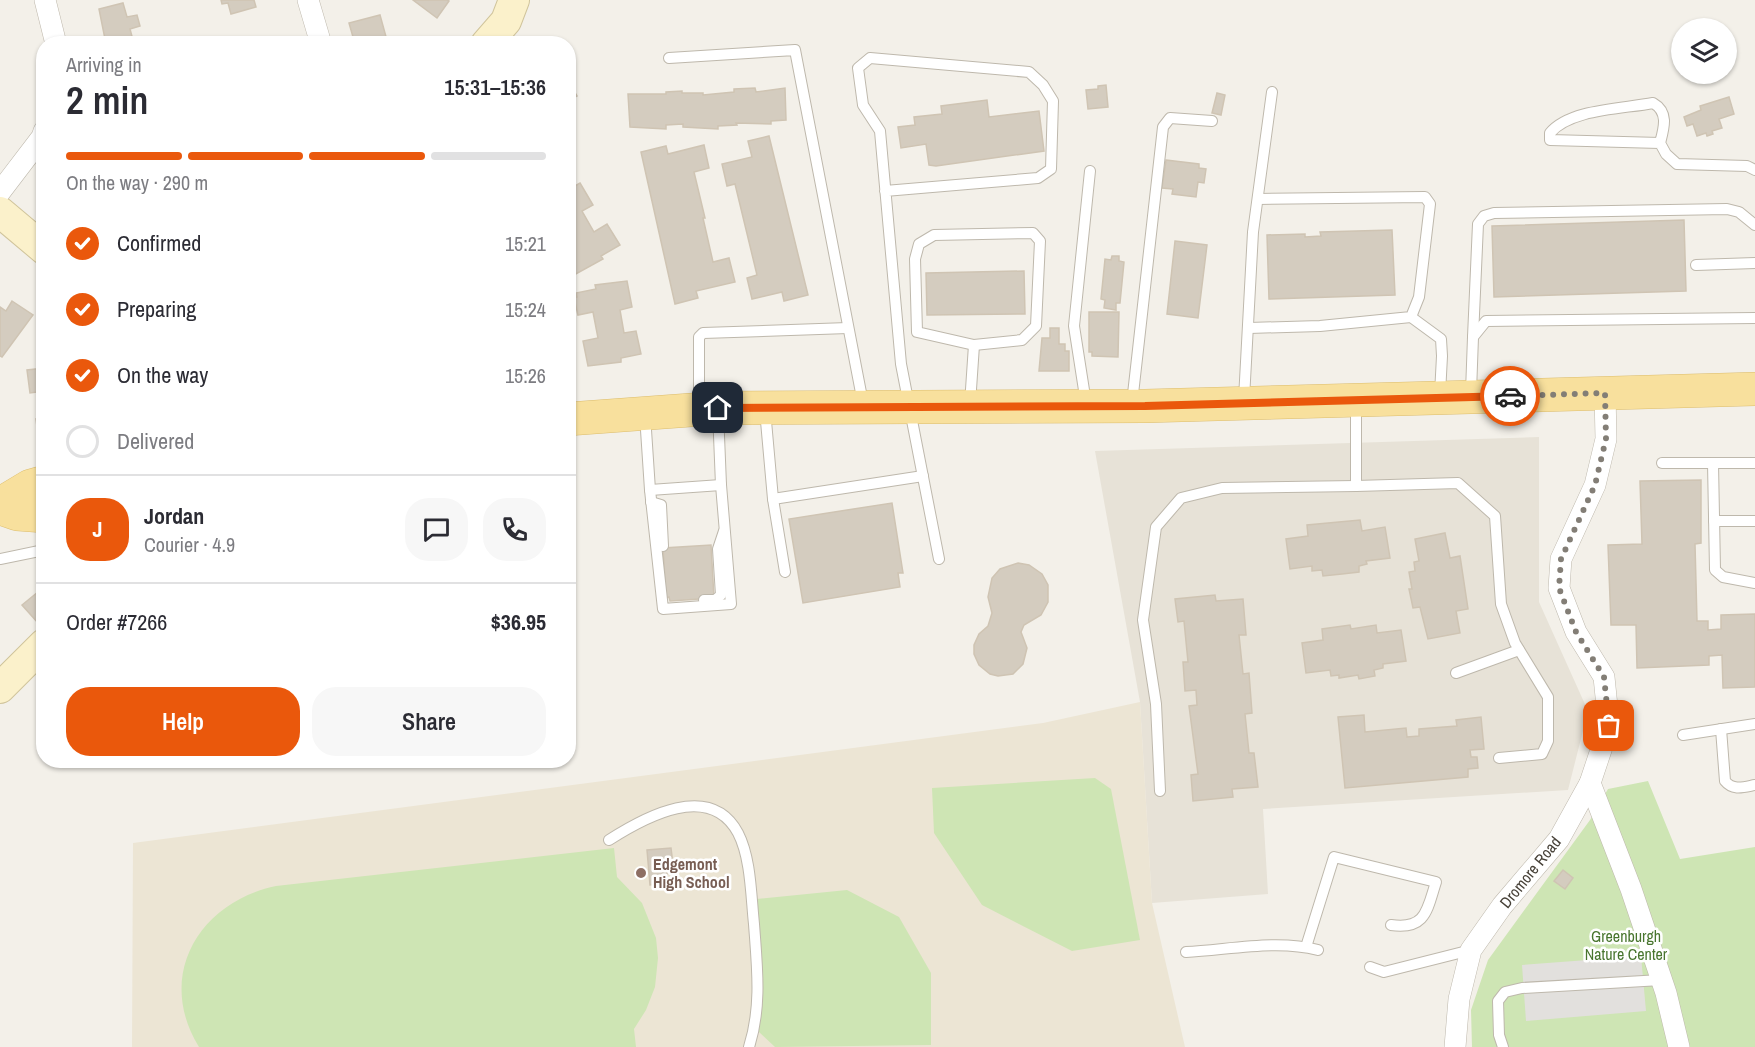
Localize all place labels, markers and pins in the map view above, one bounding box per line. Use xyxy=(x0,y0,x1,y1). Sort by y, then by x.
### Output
pin xyxy=(692,382,743,433)
pin xyxy=(1583,700,1634,751)
place label: Edgemont High School xyxy=(653,853,730,893)
marker: Edgemont High School xyxy=(634,866,648,880)

